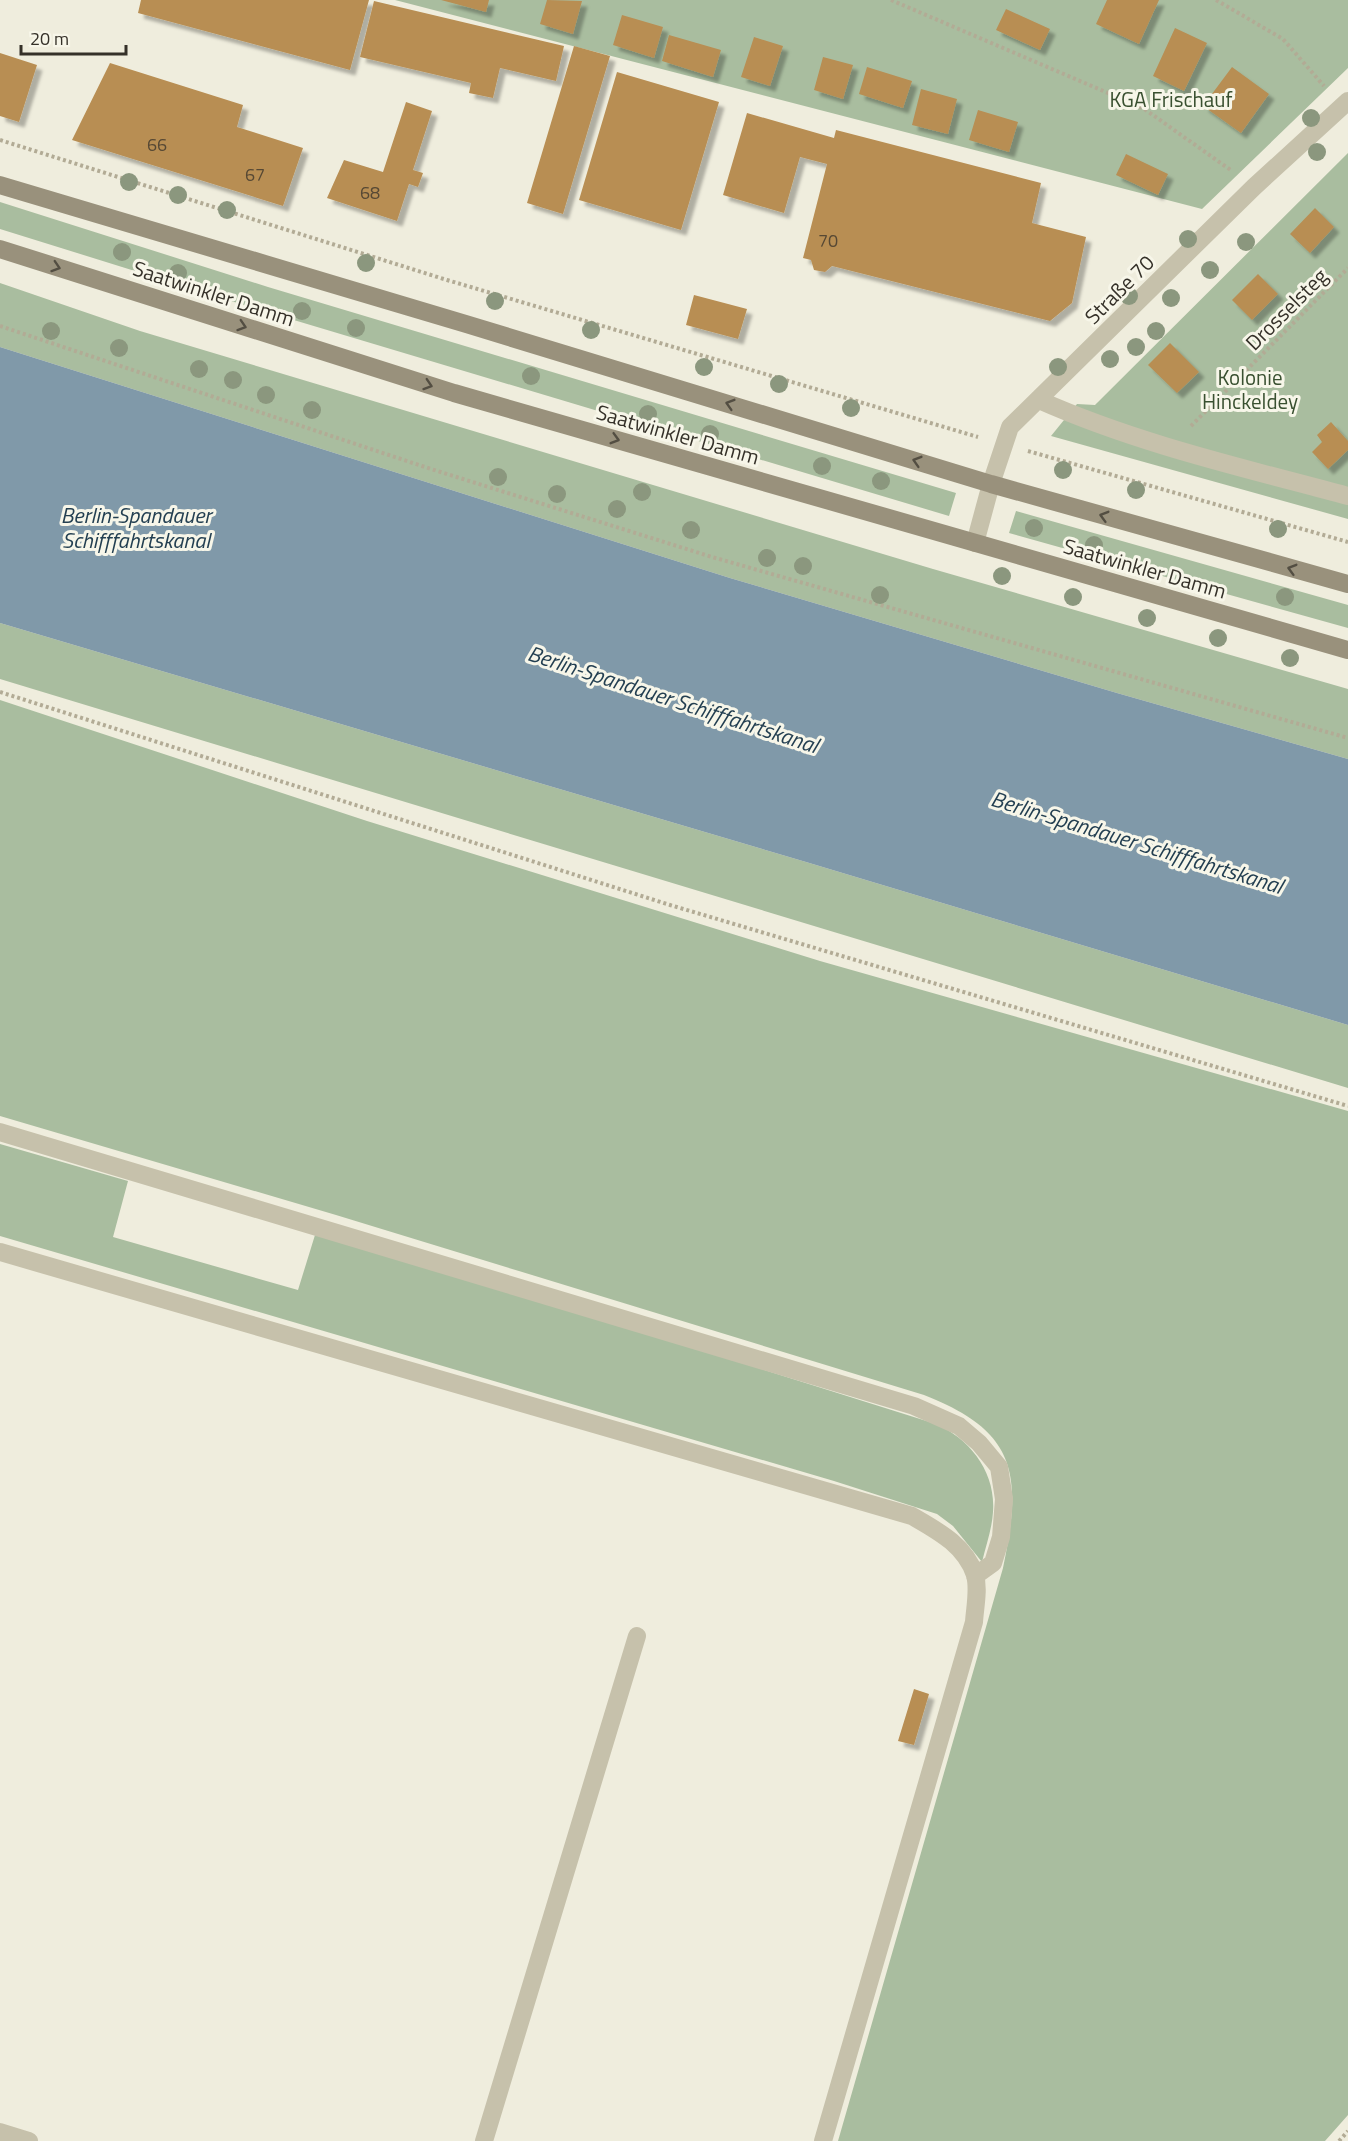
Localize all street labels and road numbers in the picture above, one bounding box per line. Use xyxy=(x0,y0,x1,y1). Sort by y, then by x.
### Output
street label: Straße 70 xyxy=(1077,247,1161,331)
street label: Saatwinkler Damm xyxy=(129,252,299,334)
street label: Drosselsteg xyxy=(1237,260,1335,358)
street label: Saatwinkler Damm xyxy=(593,395,763,473)
street label: Saatwinkler Damm xyxy=(1060,529,1230,607)

